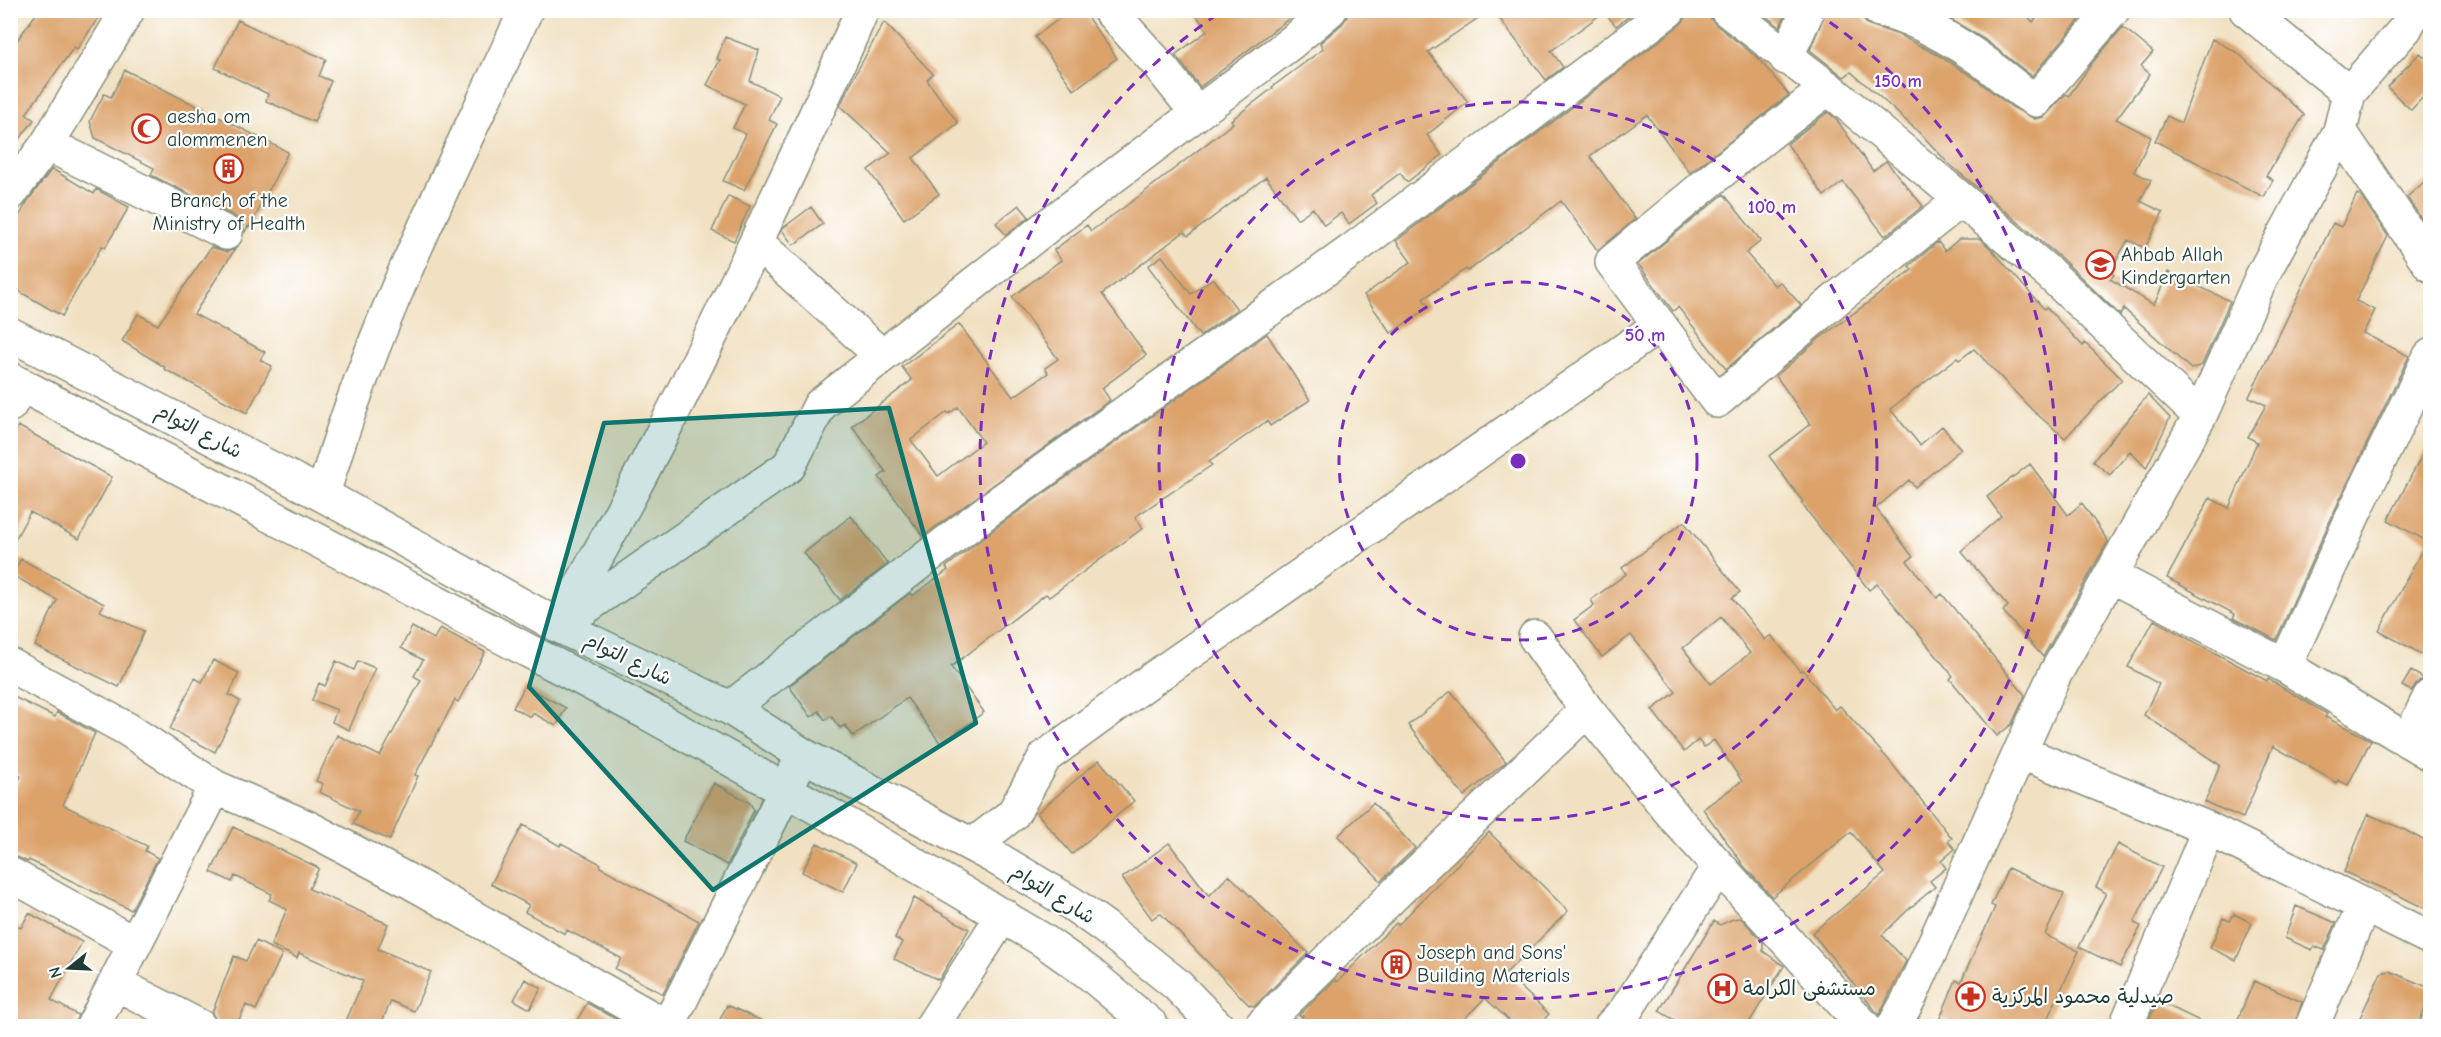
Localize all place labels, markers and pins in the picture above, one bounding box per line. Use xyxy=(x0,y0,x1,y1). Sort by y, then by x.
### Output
place label: aesha om alommenen xyxy=(167,105,268,151)
mosque icon: aesha om alommenen xyxy=(130,112,162,144)
building icon: Branch of the Ministry of Health xyxy=(213,153,245,185)
place label: Branch of the Ministry of Health xyxy=(153,189,305,235)
place label: Ahbab Allah Kindergarten xyxy=(2121,243,2231,289)
school or university icon: Ahbab Allah Kindergarten xyxy=(2084,249,2116,281)
centre of rings xyxy=(1508,451,1528,471)
place label: Joseph and Sons' Building Materials xyxy=(1417,941,1570,987)
building icon: Joseph and Sons' Building Materials xyxy=(1380,948,1412,980)
hospital icon: مستشفى الكرامة xyxy=(1706,972,1738,1004)
place label: مستشفى الكرامة xyxy=(1743,977,1876,1001)
pharmacy icon: صيدلية محمود المركزية xyxy=(1955,980,1987,1012)
place label: صيدلية محمود المركزية xyxy=(1992,985,2174,1008)

